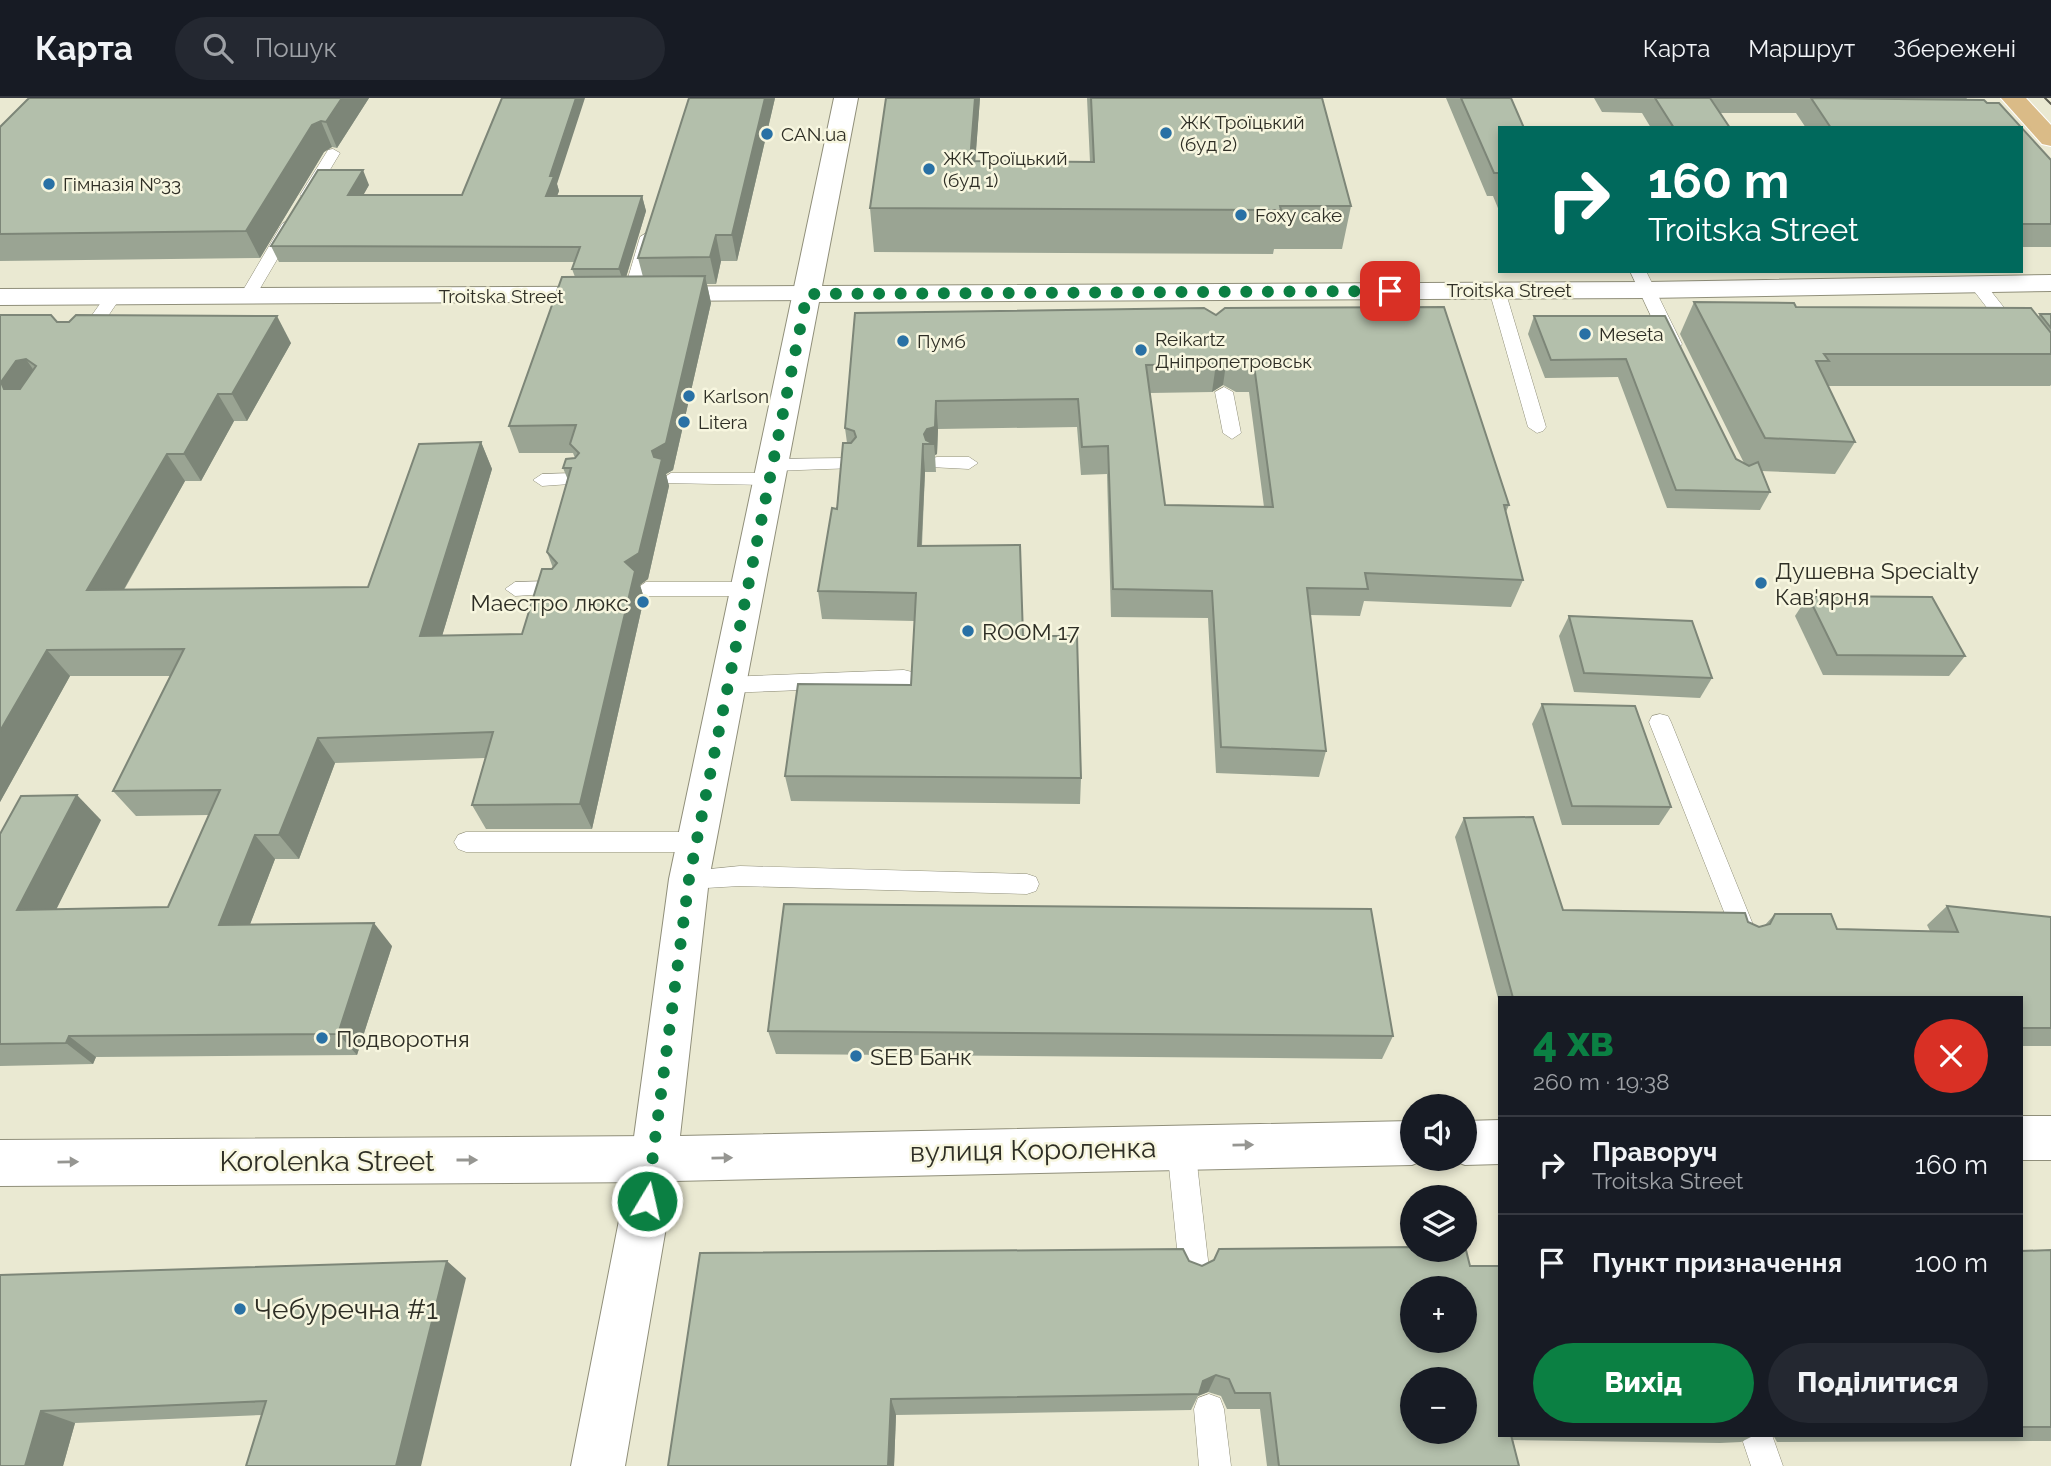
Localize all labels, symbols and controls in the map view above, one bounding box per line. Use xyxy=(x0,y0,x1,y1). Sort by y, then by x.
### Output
search box xyxy=(175,17,665,80)
text: Карта xyxy=(35,29,133,68)
icon: search xyxy=(199,29,237,67)
text: Пошук xyxy=(255,33,337,63)
text: Карта xyxy=(1643,34,1710,63)
text: Маршрут xyxy=(1748,34,1855,63)
text: Збережені xyxy=(1893,34,2016,63)
place label: ЖК Троїцький (буд 2) xyxy=(1180,111,1305,155)
place label: CAN.ua xyxy=(781,123,847,145)
marker: ЖК Троїцький (буд 2) xyxy=(1158,125,1174,141)
marker: CAN.ua xyxy=(759,126,775,142)
place label: ЖК Троїцький (буд 1) xyxy=(943,147,1068,191)
text: 160 m xyxy=(1648,152,1789,209)
icon: right xyxy=(1533,154,1624,245)
marker: ЖК Троїцький (буд 1) xyxy=(921,161,937,177)
place label: Гімназія №33 xyxy=(63,173,181,195)
marker: Гімназія №33 xyxy=(41,176,57,192)
place label: Foxy cake xyxy=(1255,204,1342,226)
marker: Foxy cake xyxy=(1233,207,1249,223)
text: Troitska Street xyxy=(1648,211,1859,248)
pin xyxy=(1360,261,1420,321)
icon: arrive xyxy=(1371,272,1409,310)
street label: Troitska Street xyxy=(1446,279,1572,301)
street label: Troitska Street xyxy=(438,285,564,307)
place label: Meseta xyxy=(1599,323,1664,345)
marker: Meseta xyxy=(1577,326,1593,342)
place label: Reikartz Дніпропетровськ xyxy=(1155,328,1312,372)
place label: Пумб xyxy=(917,330,966,352)
marker: Пумб xyxy=(895,333,911,349)
marker: Reikartz Дніпропетровськ xyxy=(1133,342,1149,358)
place label: Karlson xyxy=(703,385,769,407)
marker: Karlson xyxy=(681,388,697,404)
place label: Litera xyxy=(698,411,748,433)
marker: Litera xyxy=(676,414,692,430)
place label: Душевна Specialty Кав'ярня xyxy=(1775,557,1979,610)
marker: Душевна Specialty Кав'ярня xyxy=(1753,575,1769,591)
place label: Маестро люкс xyxy=(471,589,629,616)
marker: Маестро люкс xyxy=(635,594,651,610)
place label: ROOM 17 xyxy=(982,618,1080,645)
marker: ROOM 17 xyxy=(960,623,976,639)
text: 4 хв xyxy=(1533,1017,1614,1066)
button: close xyxy=(1914,1019,1988,1093)
place label: Подворотня xyxy=(336,1025,470,1052)
marker: Подворотня xyxy=(314,1030,330,1046)
place label: SEB Банк xyxy=(870,1043,972,1070)
marker: SEB Банк xyxy=(848,1048,864,1064)
text: 260 m · 19:38 xyxy=(1533,1068,1670,1095)
map controls xyxy=(1400,1094,1477,1444)
button: sound xyxy=(1400,1094,1477,1171)
street label: вулиця Короленка xyxy=(909,1131,1157,1169)
text: Праворуч xyxy=(1592,1137,1717,1167)
one-way arrow xyxy=(1232,1140,1254,1151)
street label: Korolenka Street xyxy=(219,1145,435,1178)
icon: right xyxy=(1533,1146,1571,1184)
text: 160 m xyxy=(1915,1150,1988,1180)
one-way arrow xyxy=(711,1152,733,1164)
one-way arrow xyxy=(456,1154,478,1166)
one-way arrow xyxy=(57,1156,79,1168)
position arrow xyxy=(610,1164,684,1238)
text: Troitska Street xyxy=(1592,1167,1744,1194)
button: layers xyxy=(1400,1185,1477,1262)
icon: arrive xyxy=(1533,1244,1571,1282)
text: Пункт призначення xyxy=(1592,1248,1842,1278)
text: 100 m xyxy=(1915,1248,1988,1278)
button: + xyxy=(1400,1276,1477,1353)
place label: Чебуречна #1 xyxy=(254,1293,438,1326)
marker: Чебуречна #1 xyxy=(232,1301,248,1317)
button: Вихід xyxy=(1533,1343,1754,1423)
button: Поділитися xyxy=(1768,1343,1988,1423)
button: − xyxy=(1400,1367,1477,1444)

